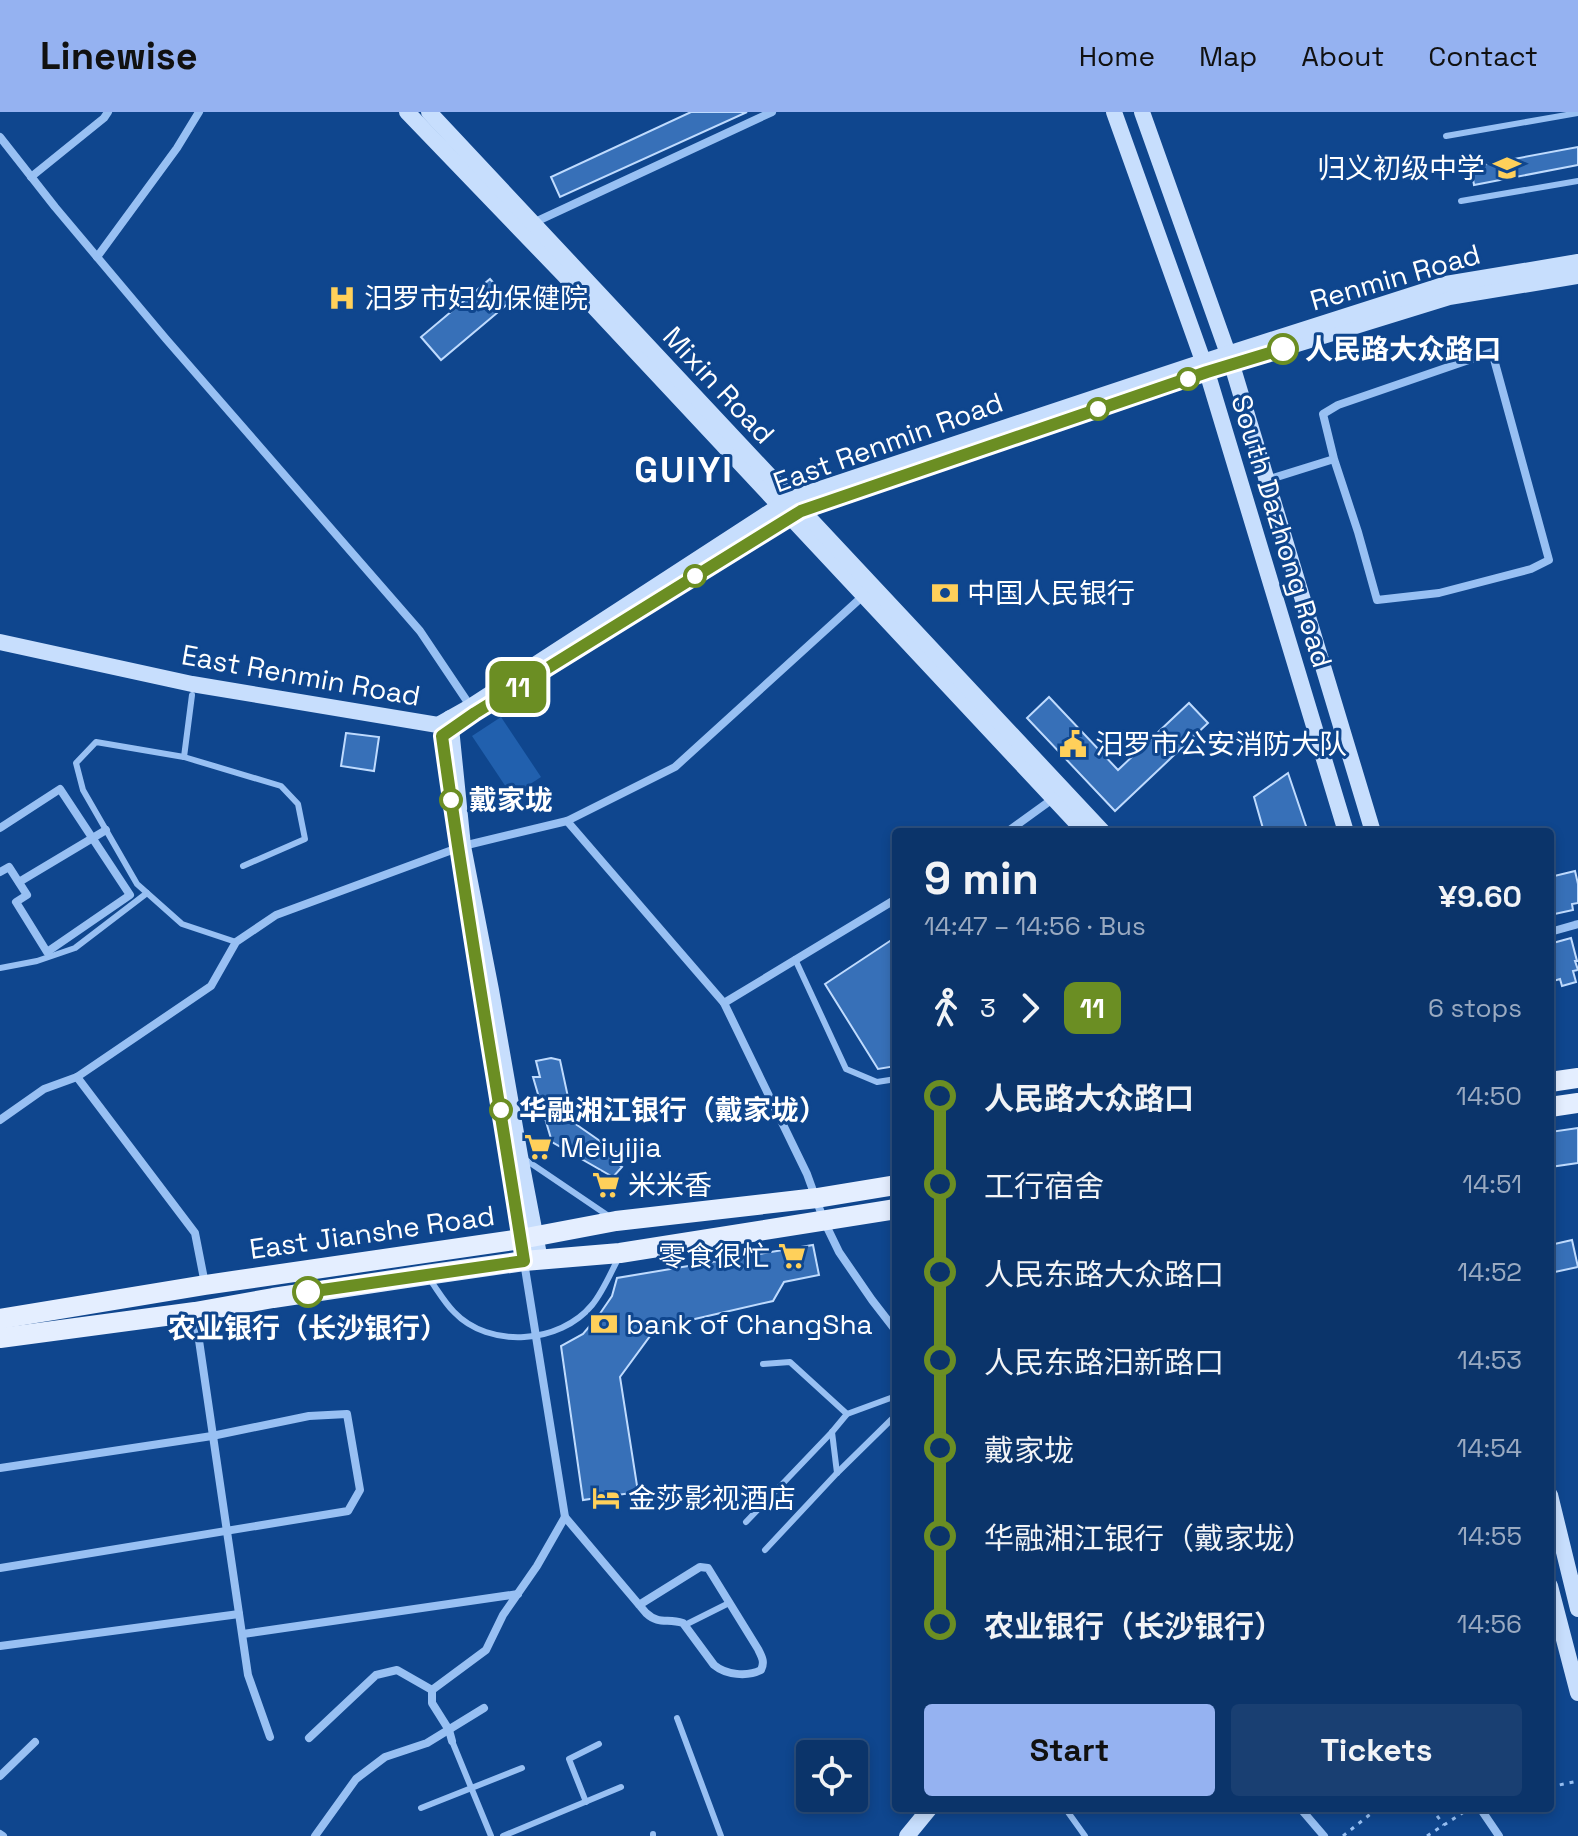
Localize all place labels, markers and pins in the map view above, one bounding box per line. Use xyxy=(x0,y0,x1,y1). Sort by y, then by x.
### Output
place label: 归义初级中学 xyxy=(1317,150,1485,186)
school or university icon: 归义初级中学 xyxy=(1492,153,1522,183)
place label: 汨罗市妇幼保健院 xyxy=(364,280,588,316)
hospital icon: 汨罗市妇幼保健院 xyxy=(327,283,357,313)
place label: 人民路大众路口 xyxy=(1305,331,1501,367)
marker: 人民路大众路口 xyxy=(1268,334,1298,364)
unlabelled marker xyxy=(1177,368,1199,390)
unlabelled marker xyxy=(1087,398,1109,420)
unlabelled marker xyxy=(684,565,706,587)
place label: 中国人民银行 xyxy=(967,575,1135,611)
bank icon: 中国人民银行 xyxy=(930,578,960,608)
place label: 汨罗市公安消防大队 xyxy=(1095,726,1347,762)
public building icon: 汨罗市公安消防大队 xyxy=(1058,729,1088,759)
place label: 戴家垅 xyxy=(469,782,553,818)
marker: 戴家垅 xyxy=(440,789,462,811)
place label: 华融湘江银行（戴家垅） xyxy=(519,1092,827,1128)
marker: 华融湘江银行（戴家垅） xyxy=(490,1099,512,1121)
place label: Meiyijia xyxy=(560,1129,662,1165)
supermarket icon: Meiyijia xyxy=(523,1132,553,1162)
place label: 米米香 xyxy=(628,1167,712,1203)
supermarket icon: 米米香 xyxy=(591,1170,621,1200)
place label: 零食很忙 xyxy=(658,1238,770,1274)
supermarket icon: 零食很忙 xyxy=(777,1241,807,1271)
marker: 农业银行（长沙银行） xyxy=(293,1277,323,1307)
place label: bank of ChangSha xyxy=(626,1306,873,1342)
bank icon: bank of ChangSha xyxy=(589,1309,619,1339)
place label: 农业银行（长沙银行） xyxy=(168,1310,448,1346)
place label: 金莎影视酒店 xyxy=(628,1480,796,1516)
hotel icon: 金莎影视酒店 xyxy=(591,1483,621,1513)

